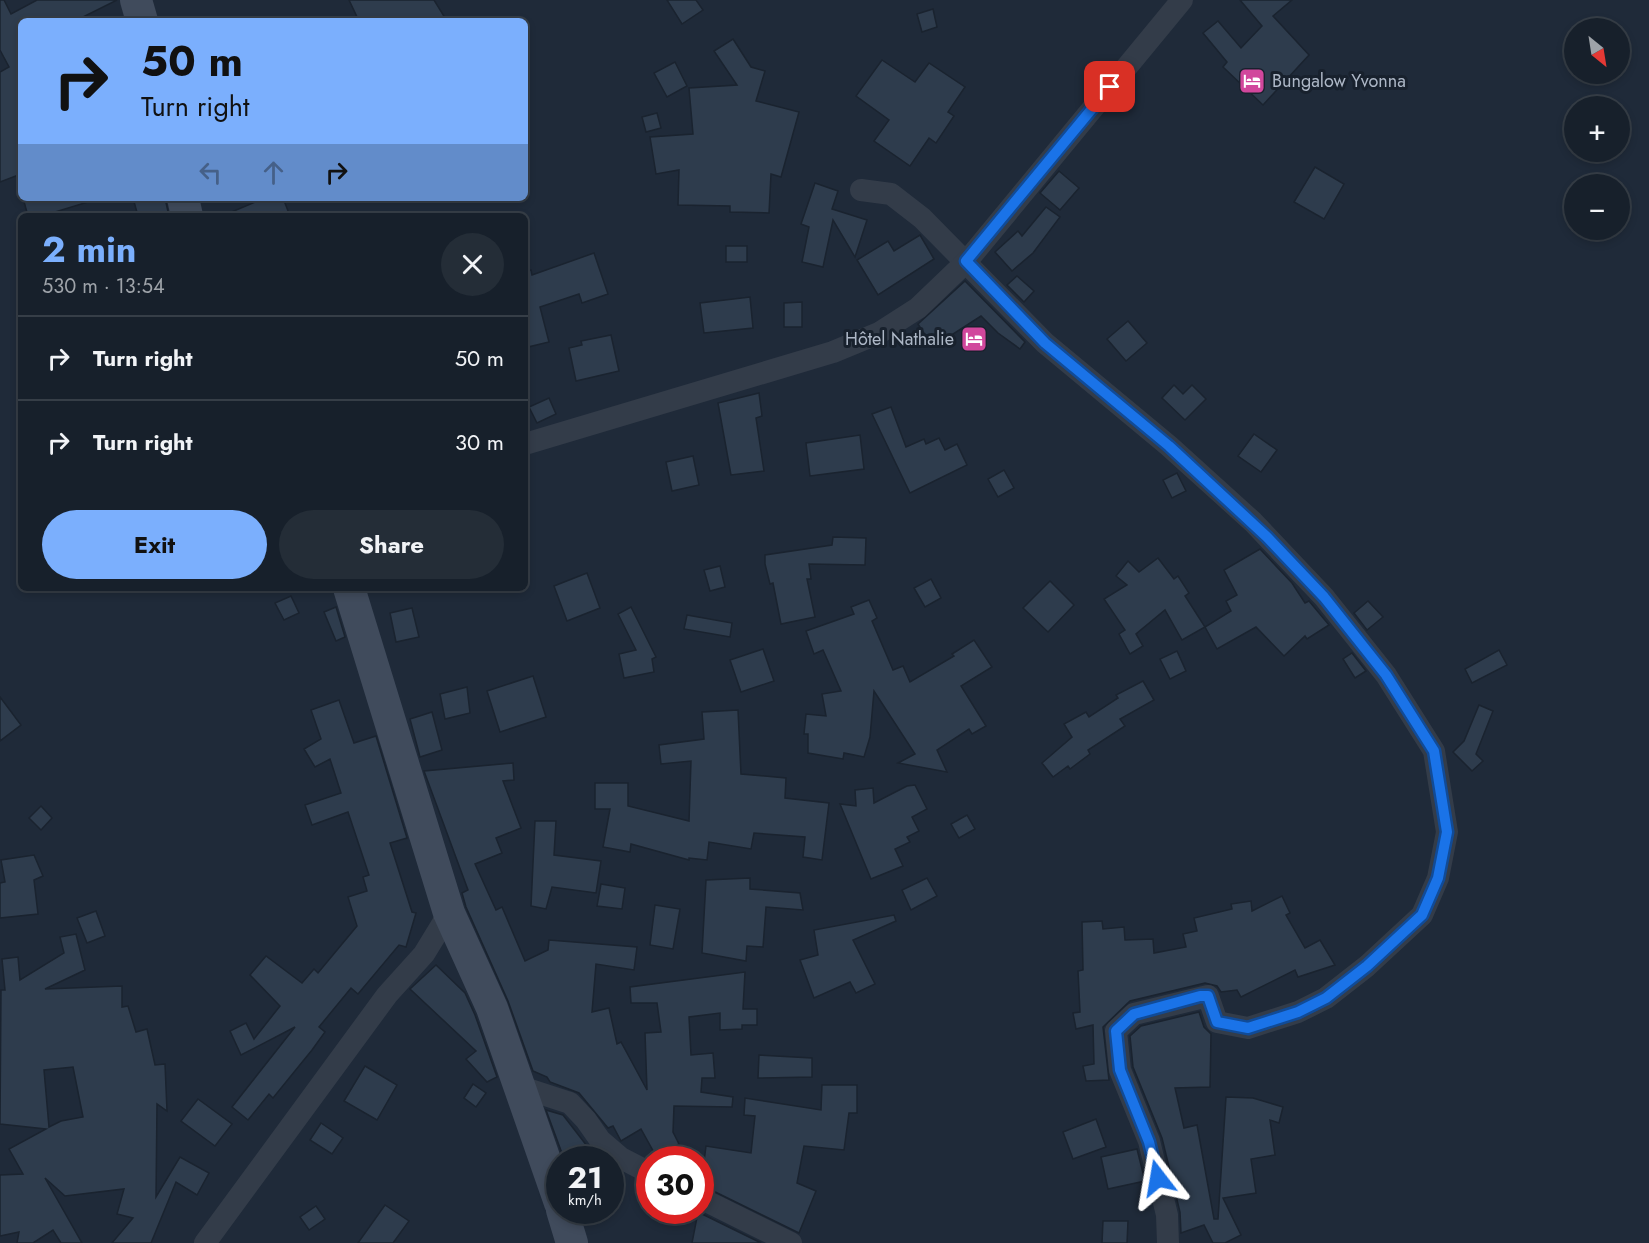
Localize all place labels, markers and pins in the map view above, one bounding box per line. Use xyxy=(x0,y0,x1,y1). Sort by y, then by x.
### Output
pin xyxy=(1084,61,1135,112)
hotel icon: Bungalow Yvonna xyxy=(1237,66,1267,96)
place label: Bungalow Yvonna xyxy=(1272,68,1406,94)
hotel icon: Hôtel Nathalie xyxy=(959,324,989,354)
place label: Hôtel Nathalie xyxy=(845,326,954,352)

